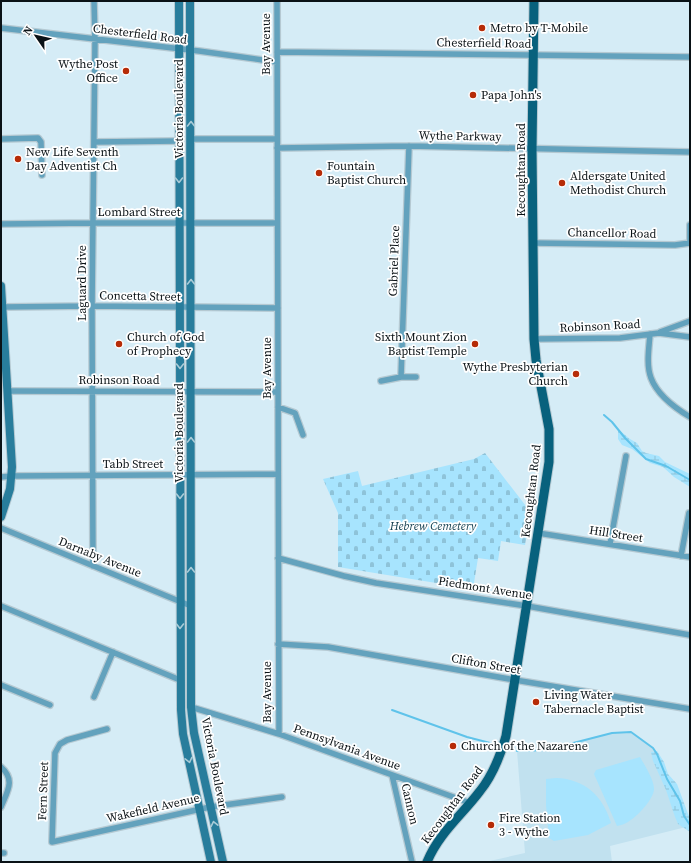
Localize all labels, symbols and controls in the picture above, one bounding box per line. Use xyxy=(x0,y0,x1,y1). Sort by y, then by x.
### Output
street label: Bay Avenue xyxy=(258,13,274,75)
north arrow xyxy=(16,16,56,56)
street label: Chesterfield Road xyxy=(92,20,188,48)
place label: Metro by T-Mobile xyxy=(490,20,588,36)
text: N xyxy=(20,23,37,38)
marker: Metro by T-Mobile xyxy=(477,23,487,33)
street label: Chesterfield Road xyxy=(436,34,532,52)
place label: Wythe Post Office xyxy=(58,56,118,86)
street label: Victoria Boulevard xyxy=(171,59,187,159)
marker: Wythe Post Office xyxy=(121,66,131,76)
place label: Papa John's xyxy=(481,87,541,103)
marker: Papa John's xyxy=(468,90,478,100)
one-way arrow xyxy=(186,121,195,127)
street label: Kecoughtan Road xyxy=(513,123,529,217)
street label: Wythe Parkway xyxy=(418,127,503,145)
place label: New Life Seventh Day Adventist Ch xyxy=(26,144,119,174)
marker: New Life Seventh Day Adventist Ch xyxy=(13,154,23,164)
place label: Fountain Baptist Church xyxy=(327,158,406,188)
marker: Fountain Baptist Church xyxy=(314,168,324,178)
place label: Aldersgate United Methodist Church xyxy=(570,168,666,198)
one-way arrow xyxy=(175,177,183,183)
marker: Aldersgate United Methodist Church xyxy=(557,178,567,188)
street label: Lombard Street xyxy=(97,204,181,220)
street label: Chancellor Road xyxy=(567,224,657,242)
street label: Gabriel Place xyxy=(385,225,403,297)
street label: Laguard Drive xyxy=(74,245,90,321)
one-way arrow xyxy=(187,279,195,285)
street label: Concetta Street xyxy=(99,287,181,305)
street label: Robinson Road xyxy=(559,316,641,336)
place label: Church of God of Prophecy xyxy=(127,329,205,359)
place label: Sixth Mount Zion Baptist Temple xyxy=(375,329,467,359)
street label: Bay Avenue xyxy=(259,337,275,399)
marker: Church of God of Prophecy xyxy=(114,339,124,349)
marker: Sixth Mount Zion Baptist Temple xyxy=(470,339,480,349)
place label: Wythe Presbyterian Church xyxy=(462,359,568,389)
one-way arrow xyxy=(176,363,184,369)
marker: Wythe Presbyterian Church xyxy=(571,369,581,379)
street label: Robinson Road xyxy=(79,372,160,388)
street label: Victoria Boulevard xyxy=(171,383,187,483)
one-way arrow xyxy=(187,437,195,443)
street label: Kecoughtan Road xyxy=(517,443,545,538)
street label: Tabb Street xyxy=(103,456,163,472)
one-way arrow xyxy=(176,493,184,499)
park label: Hebrew Cemetery xyxy=(389,518,477,534)
street label: Hill Street xyxy=(588,522,644,546)
street label: Darnaby Avenue xyxy=(56,533,144,581)
one-way arrow xyxy=(187,567,195,573)
street label: Piedmont Avenue xyxy=(437,573,533,603)
one-way arrow xyxy=(176,623,184,629)
street label: Clifton Street xyxy=(450,650,522,678)
street label: Bay Avenue xyxy=(259,661,275,723)
place label: Living Water Tabernacle Baptist xyxy=(544,687,644,717)
marker: Living Water Tabernacle Baptist xyxy=(531,697,541,707)
street label: Victoria Boulevard xyxy=(198,716,232,817)
street label: Pennsylvania Avenue xyxy=(291,720,403,774)
place label: Church of the Nazarene xyxy=(461,738,588,754)
marker: Church of the Nazarene xyxy=(448,741,458,751)
one-way arrow xyxy=(184,757,192,764)
street label: Fern Street xyxy=(34,761,52,821)
street label: Kecoughtan Road xyxy=(417,763,487,847)
street label: Cannon xyxy=(397,782,423,826)
street label: Wakefield Avenue xyxy=(105,790,201,826)
place label: Fire Station 3 - Wythe xyxy=(499,810,561,840)
marker: Fire Station 3 - Wythe xyxy=(486,820,496,830)
one-way arrow xyxy=(211,821,219,827)

